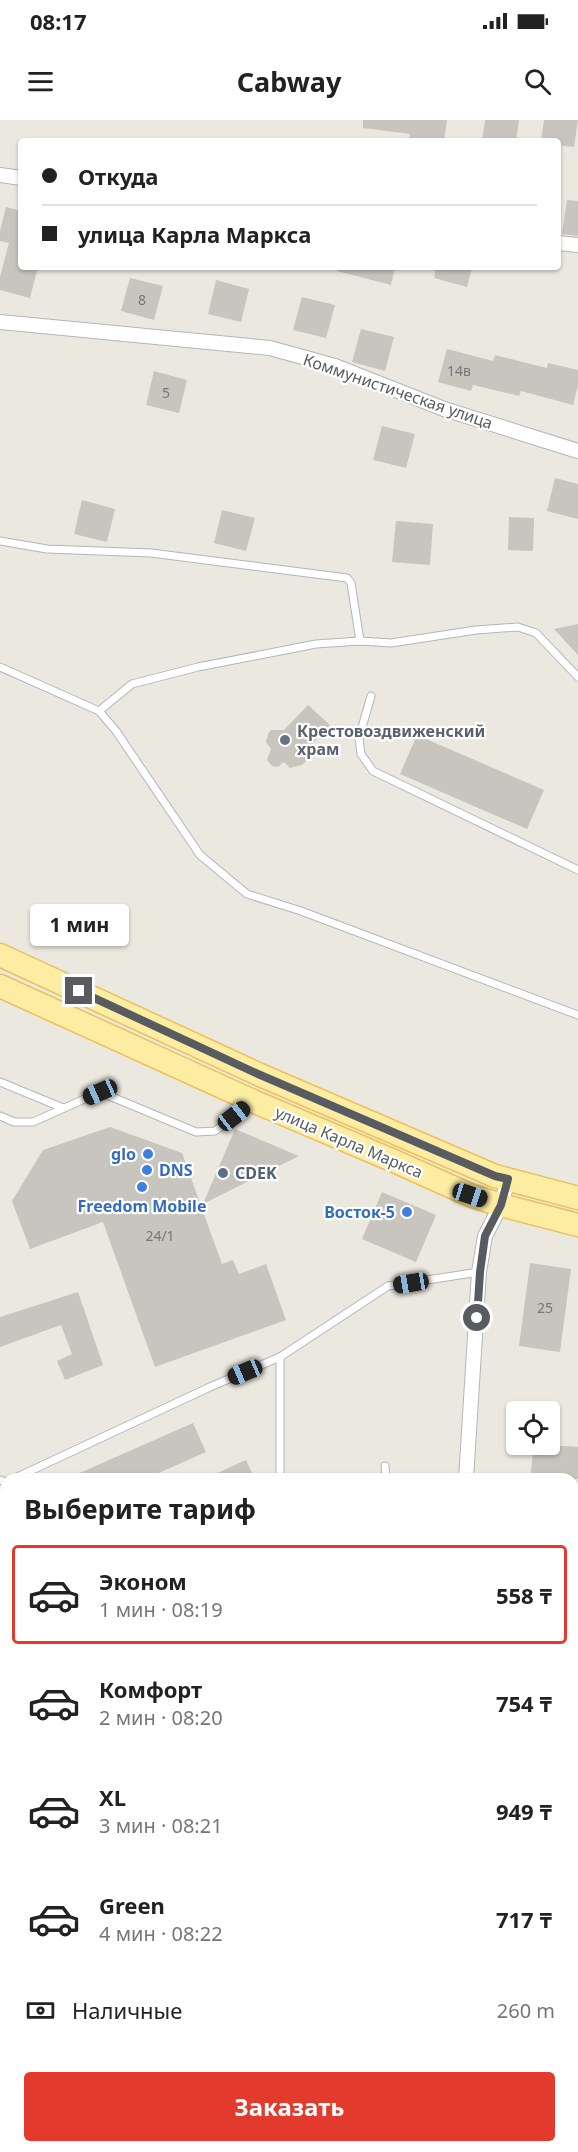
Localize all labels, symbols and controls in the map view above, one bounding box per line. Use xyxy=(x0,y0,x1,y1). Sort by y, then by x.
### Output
text: 08:17 xyxy=(30,6,87,36)
text: Cabway xyxy=(237,63,341,100)
icon: menu xyxy=(24,65,57,98)
icon: search xyxy=(521,65,554,98)
text: Откуда xyxy=(78,161,158,191)
text: улица Карла Маркса xyxy=(78,219,311,249)
house number: 8 xyxy=(138,290,146,309)
street label: Коммунистическая улица xyxy=(300,348,496,434)
house number: 14в xyxy=(447,361,471,380)
house number: 5 xyxy=(162,383,170,402)
place label: Крестовоздвиженский храм xyxy=(297,720,485,760)
marker: Крестовоздвиженский храм xyxy=(278,733,292,747)
callout: 1 мин xyxy=(29,904,128,946)
text: 1 мин xyxy=(50,911,109,938)
route end xyxy=(65,977,92,1004)
car xyxy=(80,1076,120,1108)
car xyxy=(214,1098,254,1134)
street label: улица Карла Маркса xyxy=(272,1101,426,1183)
place label: glo xyxy=(111,1143,136,1165)
marker: glo xyxy=(141,1147,155,1161)
place label: DNS xyxy=(159,1159,193,1181)
place label: CDEK xyxy=(235,1162,277,1184)
marker: DNS xyxy=(140,1163,154,1177)
marker: CDEK xyxy=(216,1166,230,1180)
marker: Freedom Mobile xyxy=(135,1180,149,1194)
car xyxy=(450,1181,490,1209)
place label: Freedom Mobile xyxy=(78,1195,206,1217)
place label: Восток-5 xyxy=(324,1201,395,1223)
marker: Восток-5 xyxy=(400,1205,414,1219)
house number: 24/1 xyxy=(145,1226,175,1245)
car xyxy=(392,1271,430,1295)
house number: 25 xyxy=(537,1298,553,1317)
route start xyxy=(463,1304,490,1331)
car xyxy=(225,1357,265,1387)
map controls xyxy=(506,1401,560,1455)
button: locate xyxy=(506,1401,560,1455)
text: Выберите тариф xyxy=(24,1490,256,1527)
text: Эконом xyxy=(99,1566,187,1596)
icon: car xyxy=(27,1568,81,1622)
text: 558 ₸ xyxy=(496,1580,552,1610)
text: 1 мин · 08:19 xyxy=(99,1596,223,1623)
text: Комфорт xyxy=(99,1674,202,1704)
icon: car xyxy=(27,1676,81,1730)
text: 754 ₸ xyxy=(496,1688,552,1718)
text: 2 мин · 08:20 xyxy=(99,1704,223,1731)
text: XL xyxy=(99,1782,126,1812)
icon: car xyxy=(27,1784,81,1838)
text: 949 ₸ xyxy=(496,1796,552,1826)
text: 3 мин · 08:21 xyxy=(99,1812,223,1839)
text: Green xyxy=(99,1890,165,1920)
icon: car xyxy=(27,1892,81,1946)
text: 717 ₸ xyxy=(496,1904,552,1934)
text: 4 мин · 08:22 xyxy=(99,1920,223,1947)
icon: cash xyxy=(24,1994,57,2027)
text: Наличные xyxy=(72,1995,182,2025)
text: 260 m xyxy=(497,1997,555,2024)
button: Заказать xyxy=(24,2072,555,2141)

